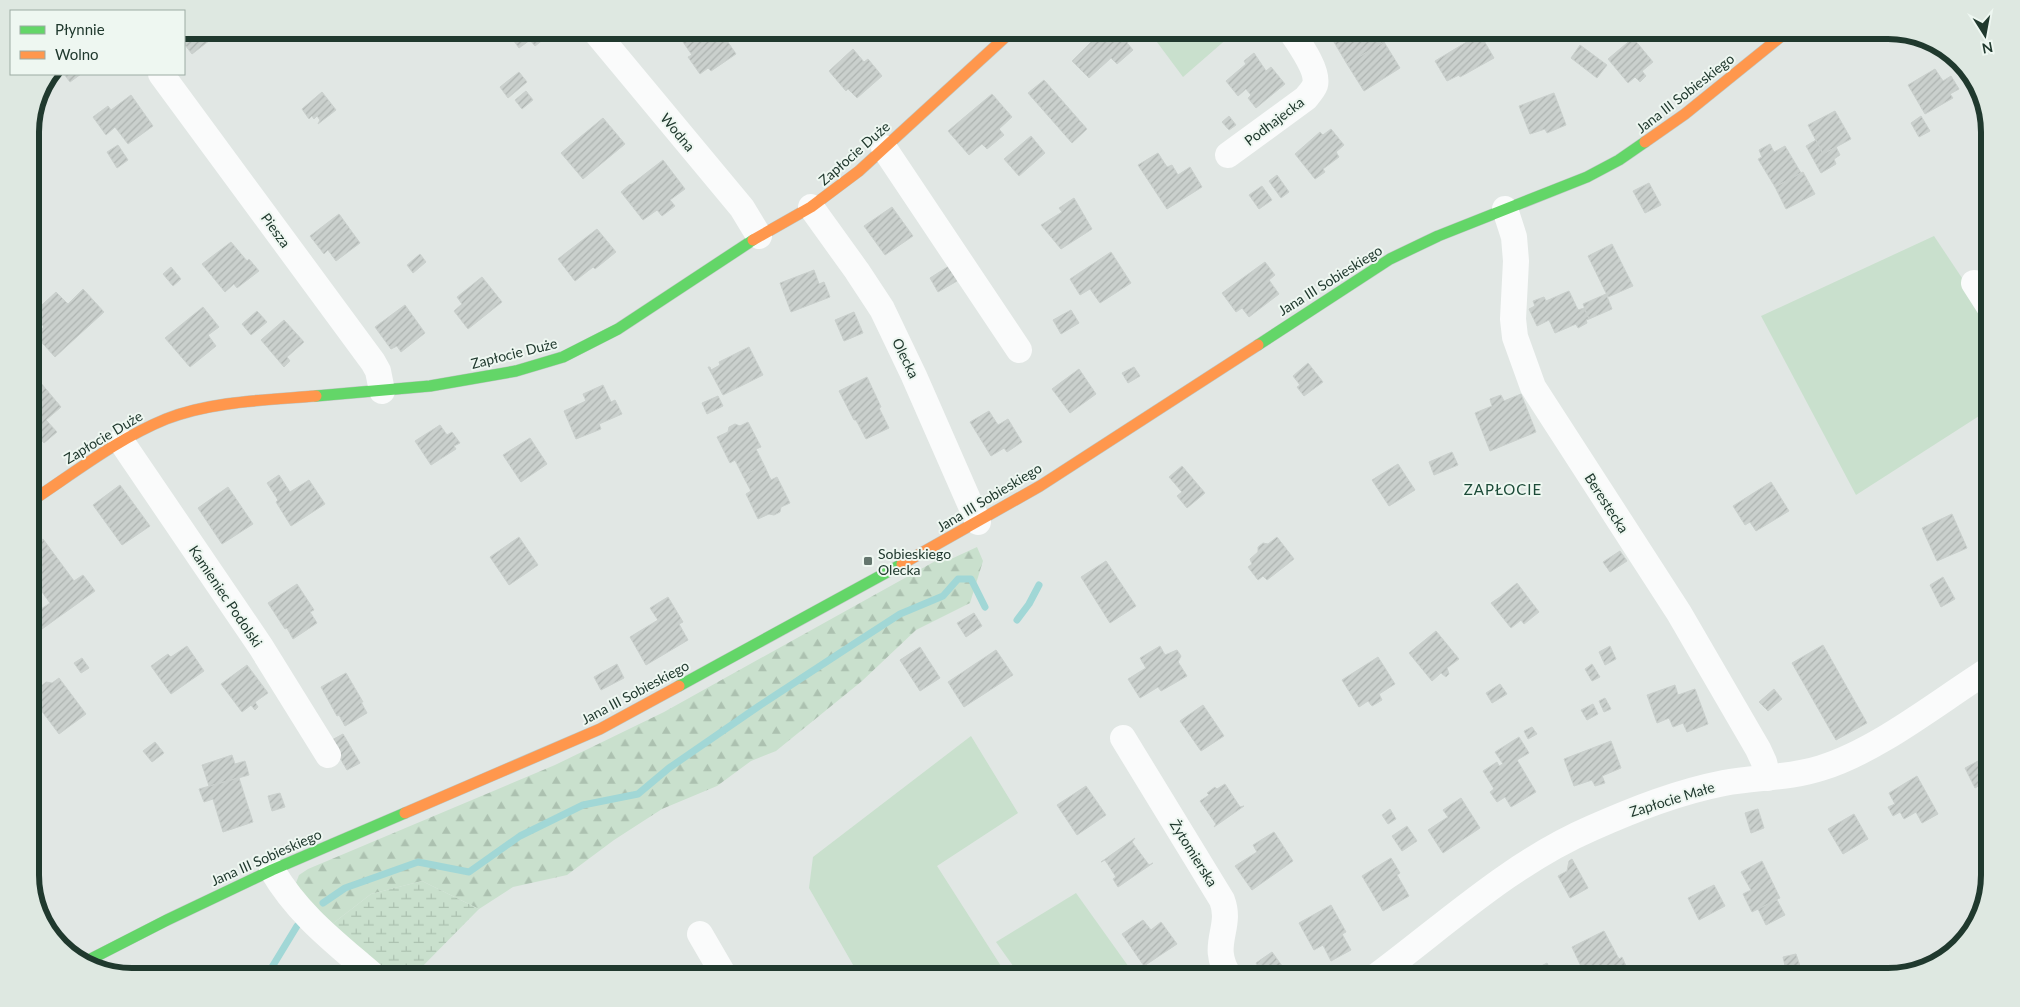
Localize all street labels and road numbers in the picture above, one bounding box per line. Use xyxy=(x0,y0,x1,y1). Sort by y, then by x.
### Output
street label: Jana III Sobieskiego xyxy=(1633,50,1737,136)
street label: Podhajecka xyxy=(1241,93,1307,149)
street label: Wodna xyxy=(657,110,699,154)
street label: Zapłocie Duże xyxy=(815,118,893,188)
street label: Piesza xyxy=(258,209,294,251)
street label: Jana III Sobieskiego xyxy=(1275,241,1385,319)
street label: Zapłocie Duże xyxy=(469,334,559,372)
street label: Olecka xyxy=(889,335,923,381)
street label: Zapłocie Duże xyxy=(61,407,145,467)
street label: Jana III Sobieskiego xyxy=(933,459,1045,535)
street label: Berestecka xyxy=(1581,470,1633,536)
street label: Kamieniec Podolski xyxy=(186,542,266,650)
street label: Jana III Sobieskiego xyxy=(578,656,692,728)
street label: Zapłocie Małe xyxy=(1627,778,1717,820)
street label: Żytomierska xyxy=(1167,816,1221,890)
street label: Jana III Sobieskiego xyxy=(208,825,324,889)

